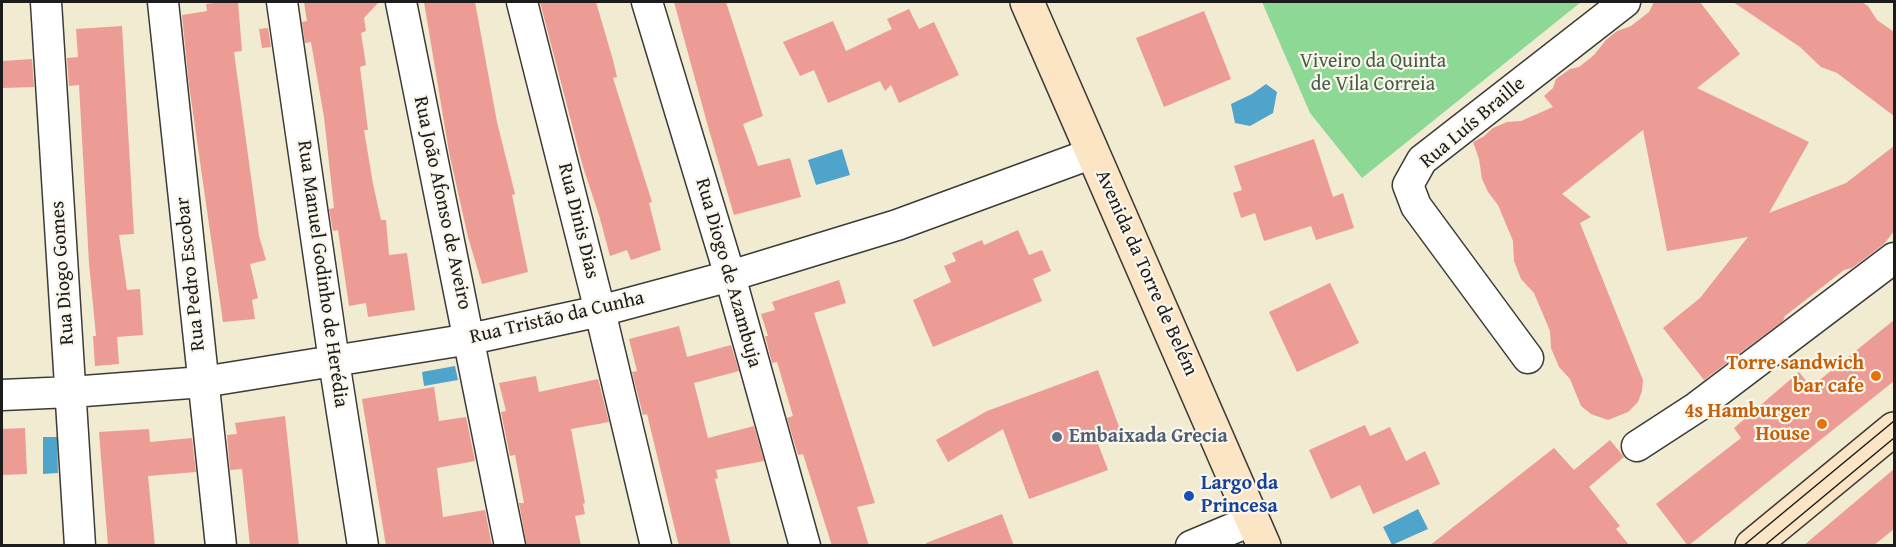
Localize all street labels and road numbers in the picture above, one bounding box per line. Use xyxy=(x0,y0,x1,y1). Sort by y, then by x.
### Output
street label: Rua Luís Braille xyxy=(1416,72,1530,174)
street label: Rua João Afonso de Aveiro xyxy=(408,94,476,312)
street label: Rua Manuel Godinho de Herédia xyxy=(291,139,353,409)
street label: Rua Dinis Dias xyxy=(552,161,604,281)
street label: Avenida da Torre de Belém xyxy=(1090,166,1202,380)
street label: Rua Diogo de Azambuja xyxy=(689,176,767,370)
street label: Rua Pedro Escobar xyxy=(171,196,211,352)
street label: Rua Diogo Gomes xyxy=(46,200,80,346)
street label: Rua Tristão da Cunha xyxy=(467,286,647,350)

